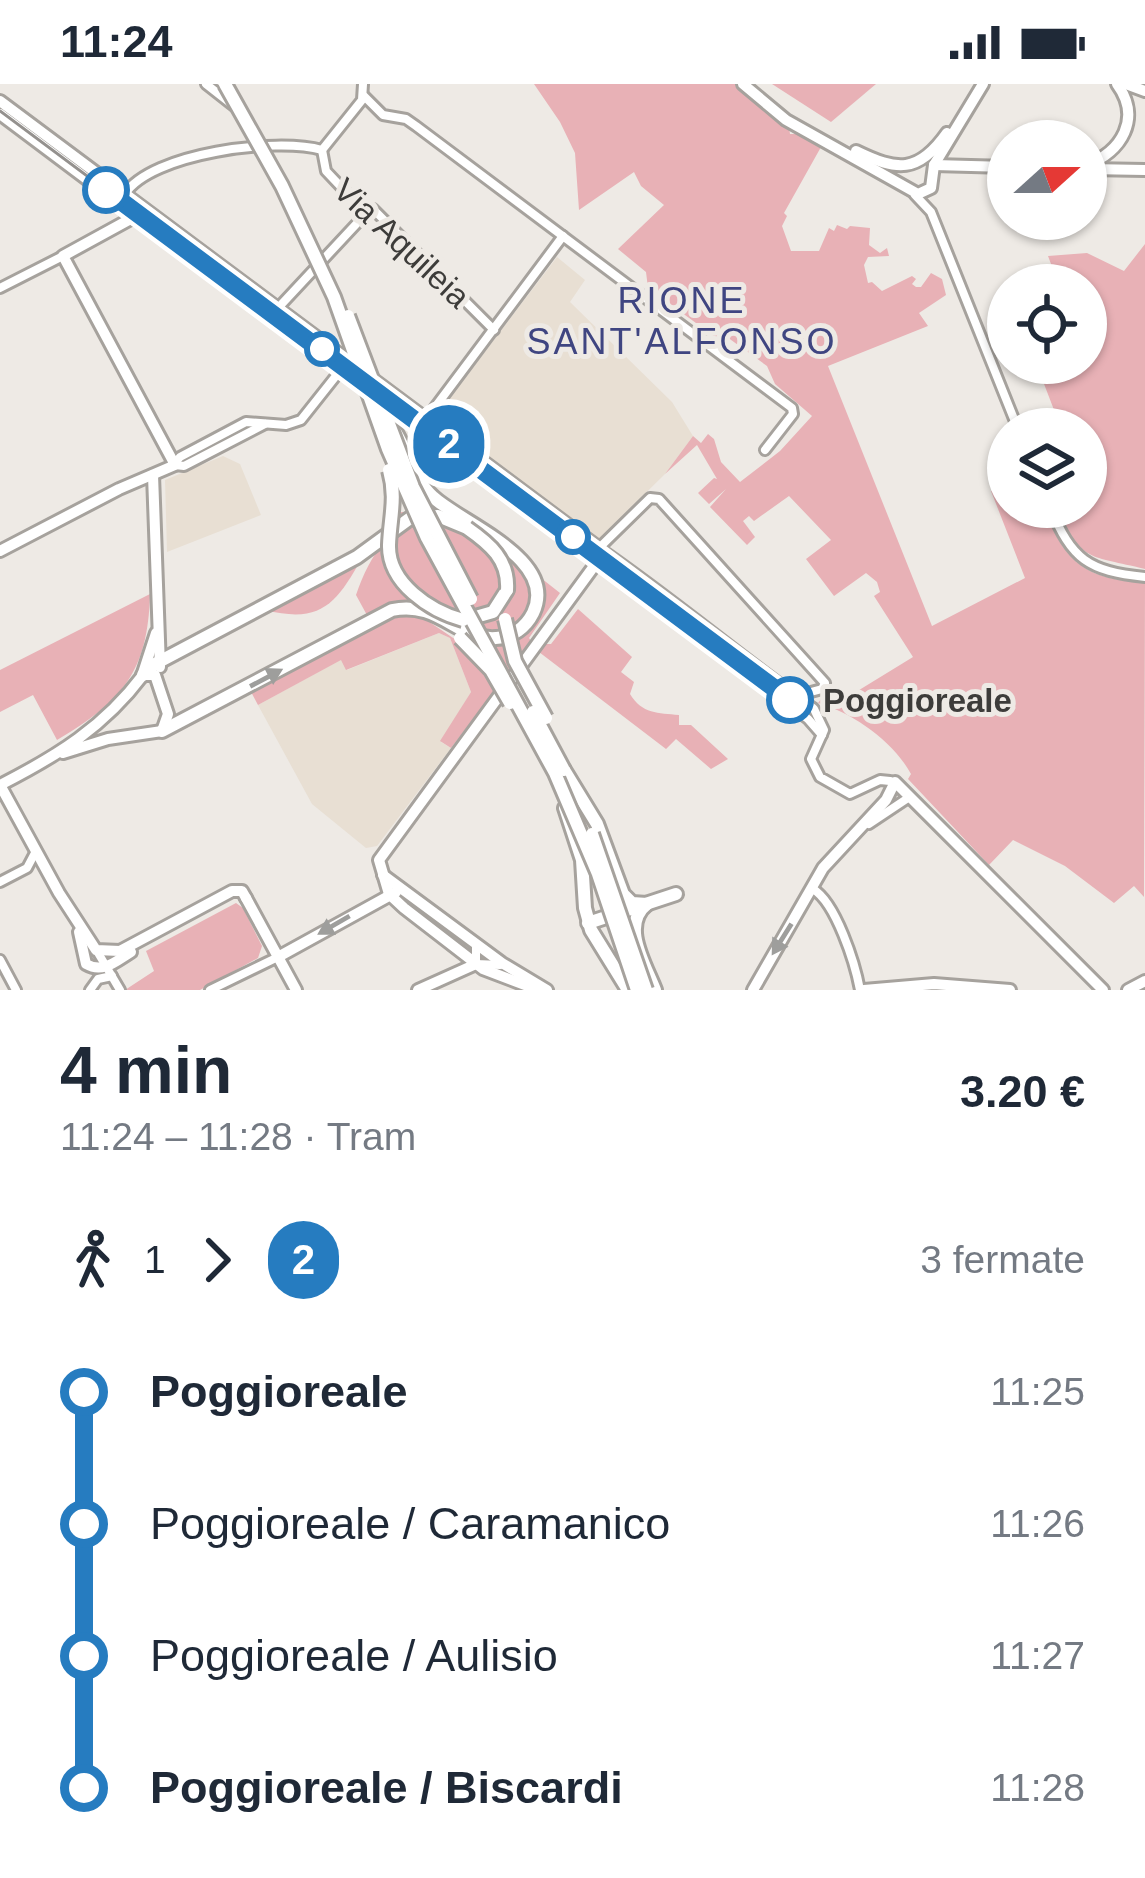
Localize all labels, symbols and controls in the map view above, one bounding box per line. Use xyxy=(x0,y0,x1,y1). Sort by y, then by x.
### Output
text: 11:24 xyxy=(60,16,173,67)
north arrow xyxy=(987,120,1107,240)
map controls xyxy=(987,120,1107,528)
unlabelled marker xyxy=(84,168,128,212)
street label: Via Aquileia xyxy=(327,171,478,316)
button: locate xyxy=(987,264,1107,384)
district label: RIONE SANT'ALFONSO xyxy=(527,280,837,362)
unlabelled marker xyxy=(306,333,338,365)
line badge: 2 xyxy=(410,405,488,483)
button: layers xyxy=(987,408,1107,528)
text: 2 xyxy=(437,420,461,467)
unlabelled marker xyxy=(557,521,589,553)
one-way arrow xyxy=(249,668,284,689)
marker: Poggioreale xyxy=(768,678,812,722)
place label: Poggioreale xyxy=(823,682,1012,719)
one-way arrow xyxy=(317,914,350,935)
one-way arrow xyxy=(772,923,794,956)
text: 4 min xyxy=(60,1033,232,1107)
text: 3.20 € xyxy=(960,1066,1085,1117)
text: 11:24 – 11:28 · Tram xyxy=(60,1115,416,1158)
icon: walk xyxy=(60,1227,126,1293)
icon: forward xyxy=(184,1227,250,1293)
text: 2 xyxy=(292,1236,315,1283)
text: 1 xyxy=(144,1238,166,1281)
text: 3 fermate xyxy=(920,1238,1085,1281)
text: Poggioreale xyxy=(150,1366,408,1417)
text: 11:25 xyxy=(990,1370,1085,1413)
text: Poggioreale / Caramanico xyxy=(150,1498,670,1549)
text: 11:26 xyxy=(990,1502,1085,1545)
text: Poggioreale / Aulisio xyxy=(150,1630,558,1681)
text: 11:27 xyxy=(990,1634,1085,1677)
text: Poggioreale / Biscardi xyxy=(150,1762,623,1813)
text: 11:28 xyxy=(990,1766,1085,1809)

